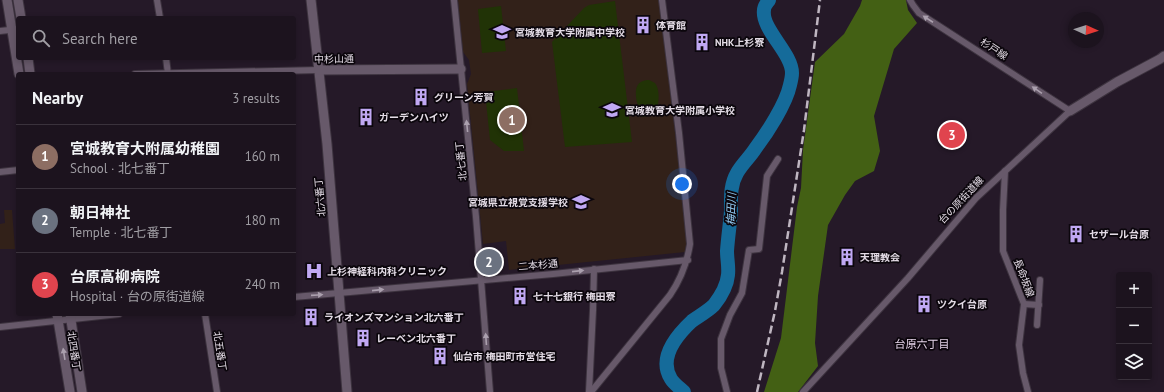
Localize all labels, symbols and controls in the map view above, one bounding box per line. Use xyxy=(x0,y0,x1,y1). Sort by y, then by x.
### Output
north arrow xyxy=(1068,12,1104,48)
building icon: 体育館 xyxy=(633,15,653,35)
one-way arrow xyxy=(923,15,933,23)
search box xyxy=(16,16,296,60)
place label: 体育館 xyxy=(655,19,686,32)
school or university icon: 宮城教育大学附属中学校 xyxy=(492,22,512,42)
place label: 宮城教育大学附属中学校 xyxy=(515,26,625,39)
icon: search xyxy=(30,27,52,49)
text: Search here xyxy=(62,29,138,48)
building icon: NHK上杉寮 xyxy=(692,32,712,52)
street label: 杉戸線 xyxy=(978,35,1010,63)
place label: NHK上杉寮 xyxy=(715,36,764,49)
street label: 中杉山通 xyxy=(314,52,354,66)
one-way arrow xyxy=(1032,86,1042,94)
text: Nearby xyxy=(32,87,83,109)
building icon: グリーン芳賀 xyxy=(411,87,431,107)
text: 3 results xyxy=(232,90,280,107)
place label: グリーン芳賀 xyxy=(434,91,494,104)
school or university icon: 宮城教育大学附属小学校 xyxy=(602,100,622,120)
place label: 宮城教育大学附属小学校 xyxy=(625,104,735,117)
pin: 1 xyxy=(499,105,525,135)
building icon: ガーデンハイツ xyxy=(356,107,376,127)
place label: ガーデンハイツ xyxy=(379,111,449,124)
one-way arrow xyxy=(464,120,470,132)
pin: 3 xyxy=(939,120,965,150)
text: 宮城教育大附属幼稚園 xyxy=(70,139,220,158)
street label: 北七番丁 xyxy=(452,140,470,182)
text: 1 xyxy=(41,148,49,165)
text: 160 m xyxy=(245,148,280,165)
text: School · 北七番丁 xyxy=(70,160,170,177)
your location xyxy=(672,174,692,194)
street label: 台の原街道線 xyxy=(936,174,986,226)
street label: 北六番丁 xyxy=(312,177,328,217)
water label: 梅田川 xyxy=(723,191,739,226)
school or university icon: 宮城県立視覚支援学校 xyxy=(571,192,591,212)
place label: 宮城県立視覚支援学校 xyxy=(468,196,568,209)
text: 朝日神社 xyxy=(70,203,130,222)
text: 2 xyxy=(41,212,49,229)
text: 180 m xyxy=(245,212,280,229)
text: Temple · 北七番丁 xyxy=(70,224,173,241)
building icon: セザール台原 xyxy=(1066,224,1086,244)
place label: セザール台原 xyxy=(1089,228,1149,241)
pin: 2 xyxy=(476,247,502,277)
building icon: 天理教会 xyxy=(837,247,857,267)
place label: 天理教会 xyxy=(860,251,900,264)
street label: 二本杉通 xyxy=(518,257,558,273)
street label: 長命坂線 xyxy=(1011,257,1037,299)
hospital icon: 上杉神経科内科クリニック xyxy=(304,261,324,281)
place label: 上杉神経科内科クリニック xyxy=(327,265,447,278)
text: 台原高柳病院 xyxy=(70,267,160,286)
one-way arrow xyxy=(571,268,584,274)
map controls xyxy=(1116,272,1152,380)
button: + xyxy=(1116,272,1152,308)
text: 3 xyxy=(41,276,49,293)
text: 240 m xyxy=(245,276,280,293)
building icon: 七十七銀行 梅田寮 xyxy=(510,286,530,306)
one-way arrow xyxy=(372,287,384,293)
text: Hospital · 台の原街道線 xyxy=(70,288,205,305)
place label: 七十七銀行 梅田寮 xyxy=(533,290,616,303)
one-way arrow xyxy=(311,292,323,299)
building icon: ツクイ台原 xyxy=(914,294,934,314)
place label: ツクイ台原 xyxy=(937,298,987,311)
building icon: ライオンズマンション北六番丁 xyxy=(301,307,321,327)
button: − xyxy=(1116,308,1152,344)
place label: ライオンズマンション北六番丁 xyxy=(324,311,464,324)
building icon: レーベン北六番丁 xyxy=(353,328,373,348)
street label: 北四番丁 xyxy=(64,330,84,372)
street label: 北五番丁 xyxy=(210,330,230,372)
place label: レーベン北六番丁 xyxy=(376,332,456,345)
one-way arrow xyxy=(482,333,489,345)
district label: 台原六丁目 xyxy=(895,337,950,351)
button: layers xyxy=(1116,344,1152,380)
building icon: 仙台市 梅田町市営住宅 xyxy=(430,346,450,366)
one-way arrow xyxy=(61,347,67,360)
place label: 仙台市 梅田町市営住宅 xyxy=(453,350,556,363)

